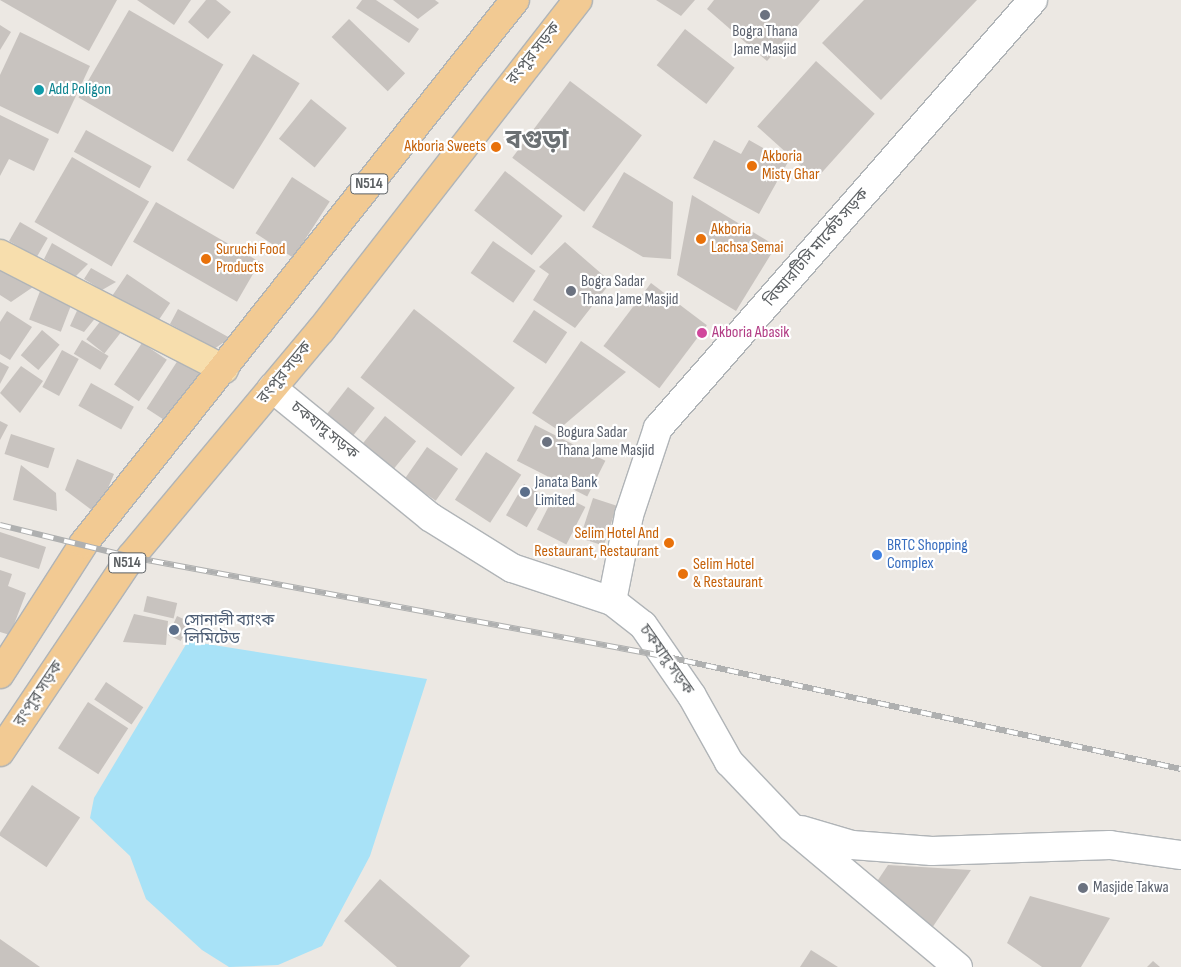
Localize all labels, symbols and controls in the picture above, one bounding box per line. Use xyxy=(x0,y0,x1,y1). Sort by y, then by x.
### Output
marker: Bogra Thana Jame Masjid xyxy=(759,9,771,21)
street label: রংপুর সড়ক xyxy=(503,19,565,89)
place label: Bogra Thana Jame Masjid xyxy=(732,22,798,60)
place label: Add Poligon xyxy=(49,80,111,100)
marker: Add Poligon xyxy=(33,84,45,96)
district label: বগুড়া xyxy=(506,125,568,157)
place label: Akboria Sweets xyxy=(404,137,486,157)
marker: Akboria Sweets xyxy=(490,141,502,153)
place label: Akboria Misty Ghar xyxy=(762,147,819,185)
marker: Akboria Misty Ghar xyxy=(746,160,758,172)
road number: N514 xyxy=(349,172,389,196)
street label: বিআরটিসি মার্কেট সড়ক xyxy=(761,185,873,311)
place label: Akboria Lachsa Semai xyxy=(711,220,783,258)
marker: Akboria Lachsa Semai xyxy=(695,233,707,245)
place label: Suruchi Food Products xyxy=(216,240,285,278)
marker: Suruchi Food Products xyxy=(200,253,212,265)
place label: Bogra Sadar Thana Jame Masjid xyxy=(581,272,679,310)
marker: Bogra Sadar Thana Jame Masjid xyxy=(565,285,577,297)
place label: Akboria Abasik xyxy=(712,323,789,343)
marker: Akboria Abasik xyxy=(696,327,708,339)
street label: রংপুর সড়ক xyxy=(254,338,316,408)
street label: চকযাদু সড়ক xyxy=(286,398,362,464)
place label: Bogura Sadar Thana Jame Masjid xyxy=(557,423,655,461)
marker: Bogura Sadar Thana Jame Masjid xyxy=(541,436,553,448)
place label: Janata Bank Limited xyxy=(535,473,597,511)
marker: Janata Bank Limited xyxy=(519,486,531,498)
place label: Selim Hotel And Restaurant, Restaurant xyxy=(534,524,659,562)
place label: BRTC Shopping Complex xyxy=(887,536,968,574)
marker: Selim Hotel And Restaurant, Restaurant xyxy=(663,537,675,549)
marker: BRTC Shopping Complex xyxy=(871,549,883,561)
road number: N514 xyxy=(107,550,147,576)
place label: Selim Hotel & Restaurant xyxy=(693,555,763,593)
marker: Selim Hotel & Restaurant xyxy=(677,568,689,580)
place label: সোনালী ব্যাংক লিমিটেড xyxy=(184,611,274,649)
street label: চকযাদু সড়ক xyxy=(635,621,697,699)
marker: সোনালী ব্যাংক লিমিটেড xyxy=(168,624,180,636)
street label: রংপুর সড়ক xyxy=(10,658,68,730)
place label: Masjide Takwa xyxy=(1093,878,1169,898)
marker: Masjide Takwa xyxy=(1077,882,1089,894)

